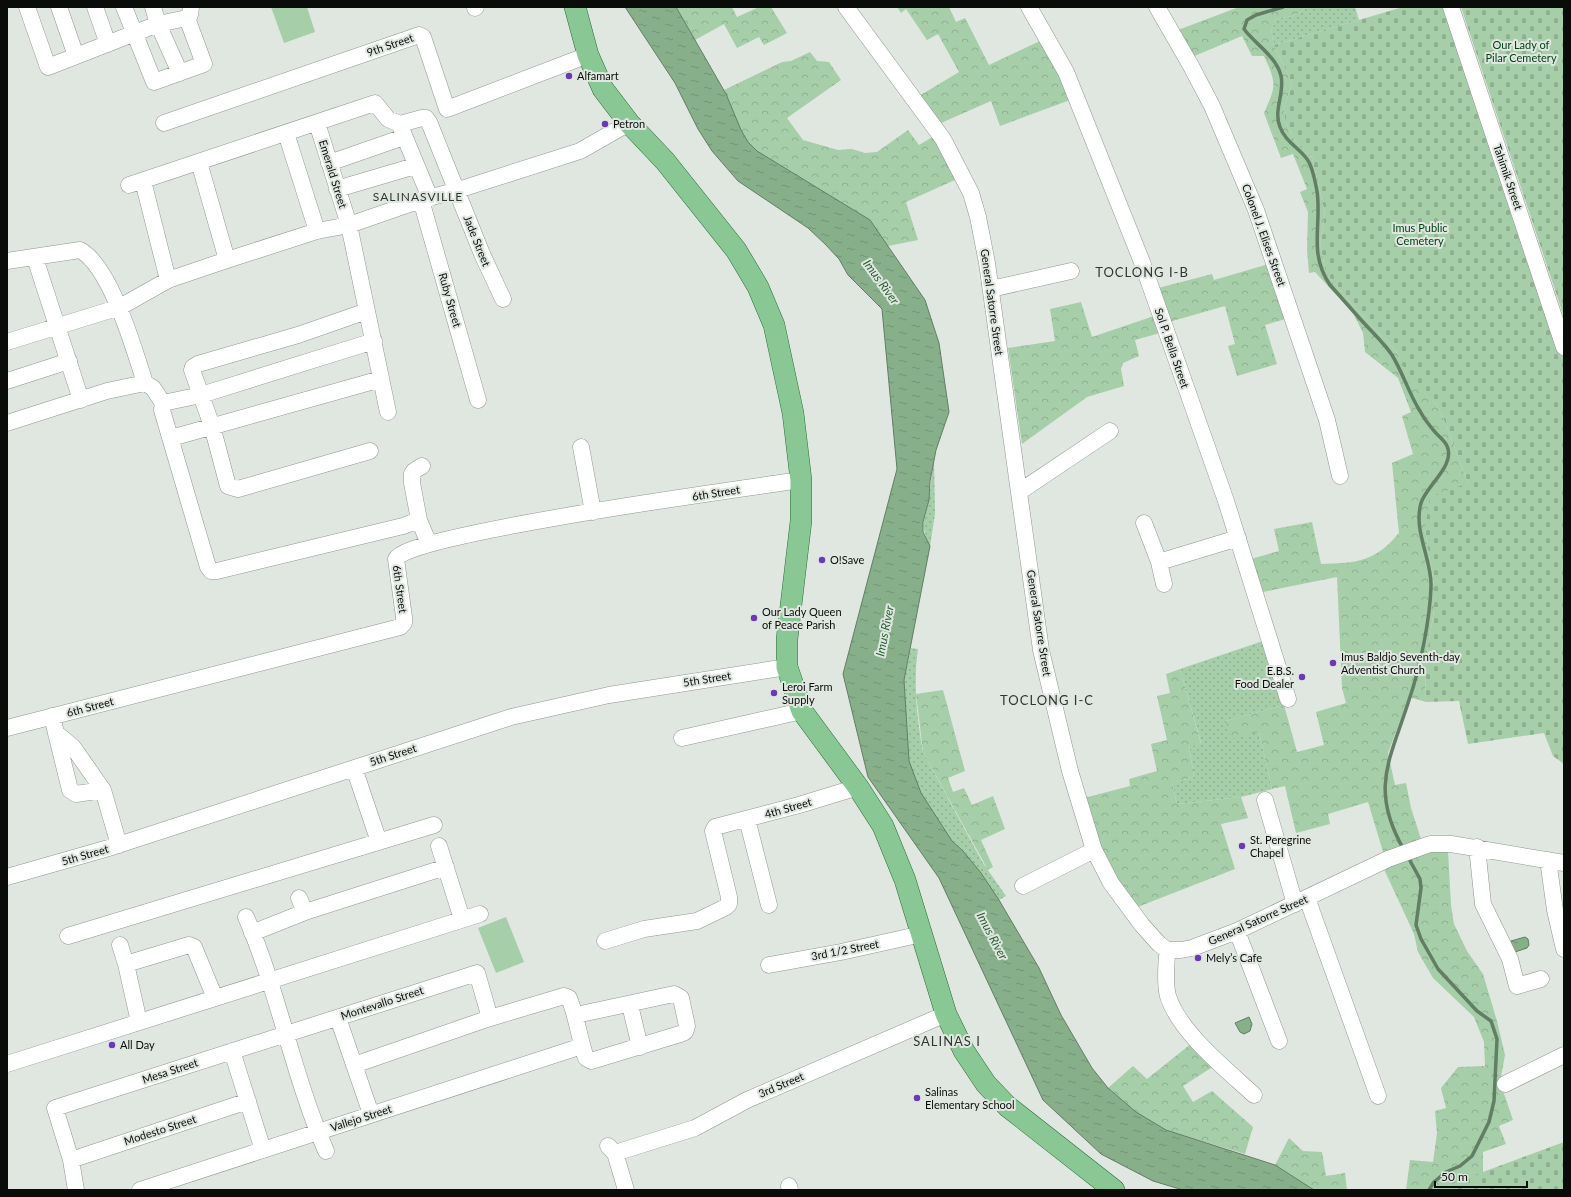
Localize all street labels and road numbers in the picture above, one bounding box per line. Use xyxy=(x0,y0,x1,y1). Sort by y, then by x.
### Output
street label: 9th Street xyxy=(365,31,415,59)
street label: Emerald Street xyxy=(317,138,350,210)
street label: Tahimik Street xyxy=(1491,142,1526,211)
street label: Colonel J. Elises Street xyxy=(1240,182,1289,288)
street label: Jade Street xyxy=(461,214,494,268)
street label: General Satorre Street xyxy=(979,248,1006,356)
street label: Ruby Street xyxy=(437,271,464,329)
street label: Sol P. Bella Street xyxy=(1153,306,1192,390)
street label: 6th Street xyxy=(691,482,741,503)
street label: 6th Street xyxy=(391,564,410,614)
street label: General Satorre Street xyxy=(1025,569,1054,677)
street label: 5th Street xyxy=(682,668,732,689)
street label: 6th Street xyxy=(65,694,115,719)
street label: 5th Street xyxy=(368,741,418,768)
street label: 4th Street xyxy=(763,795,813,820)
street label: 5th Street xyxy=(60,842,110,867)
street label: General Satorre Street xyxy=(1206,892,1310,947)
street label: 3rd 1/2 Street xyxy=(810,937,880,962)
street label: Montevallo Street xyxy=(339,983,425,1022)
street label: Mesa Street xyxy=(140,1055,199,1086)
street label: 3rd Street xyxy=(756,1069,806,1100)
street label: Vallejo Street xyxy=(329,1101,393,1134)
street label: Modesto Street xyxy=(122,1112,198,1147)

